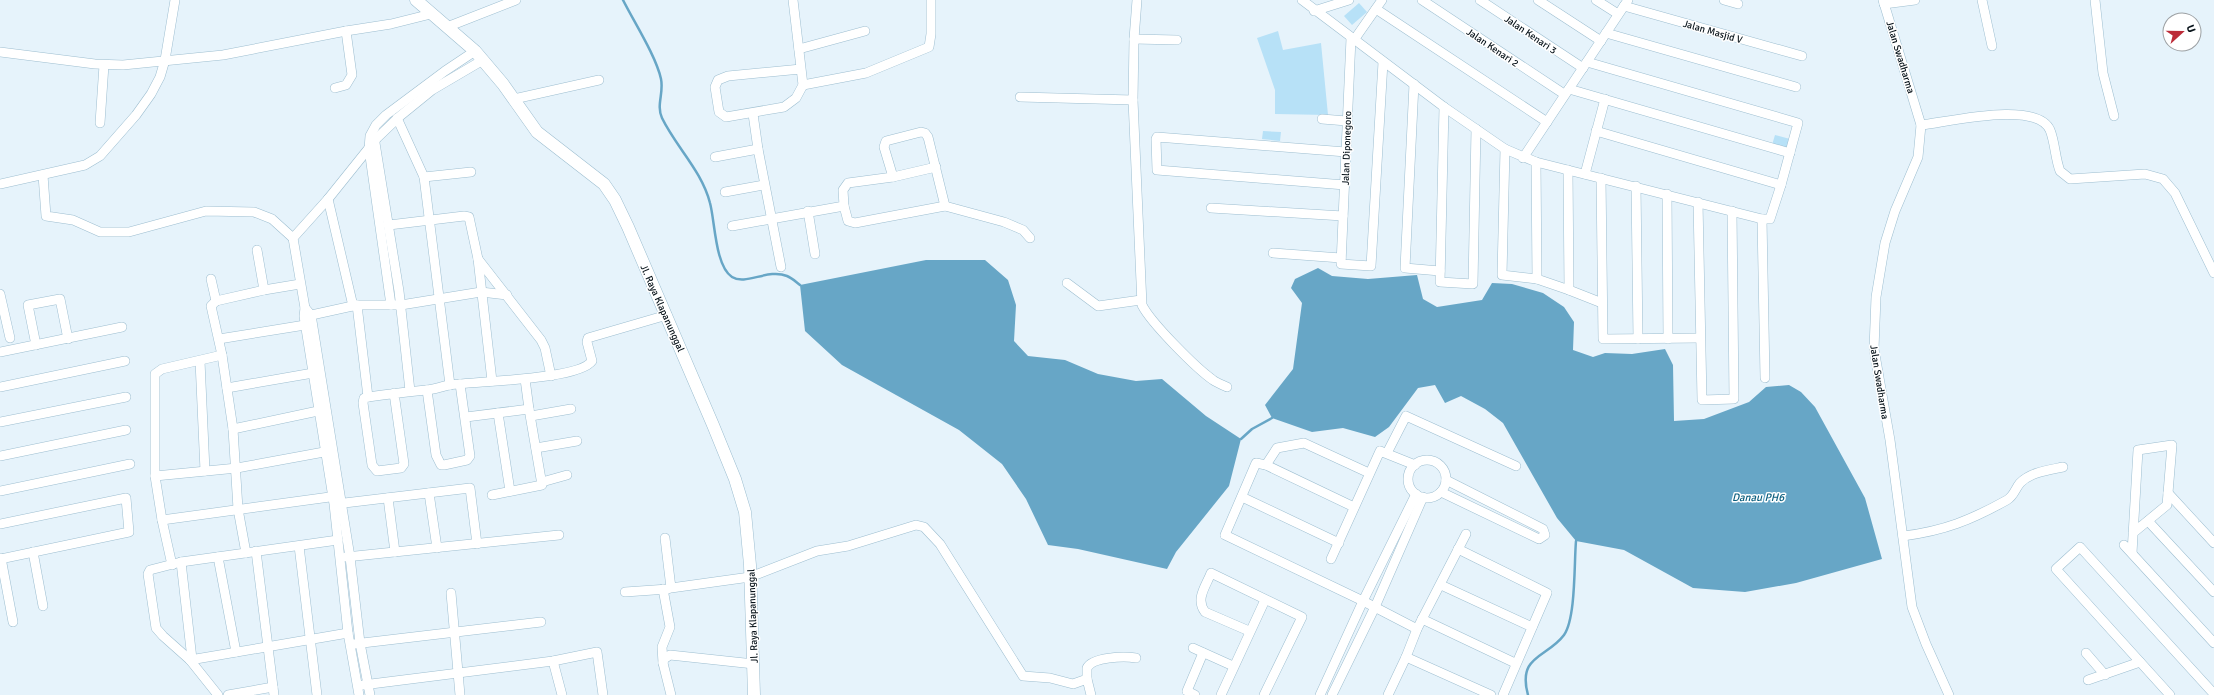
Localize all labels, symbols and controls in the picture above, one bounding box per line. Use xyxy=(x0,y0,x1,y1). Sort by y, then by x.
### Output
north arrow xyxy=(2162,12,2202,52)
street label: Jalan Kenari 3 xyxy=(1502,13,1559,57)
street label: Jalan Masjid V xyxy=(1682,18,1744,46)
street label: Jalan Swadharma xyxy=(1883,20,1917,95)
text: U xyxy=(2183,23,2198,34)
street label: Jalan Kenari 2 xyxy=(1464,26,1521,70)
street label: Jalan Diponegoro xyxy=(1340,111,1354,185)
street label: Jl. Raya Klapanunggal xyxy=(637,263,687,354)
street label: Jalan Swadharma xyxy=(1867,344,1891,420)
water label: Danau PH6 xyxy=(1732,491,1785,504)
street label: Jl. Raya Klapanunggal xyxy=(745,569,761,663)

